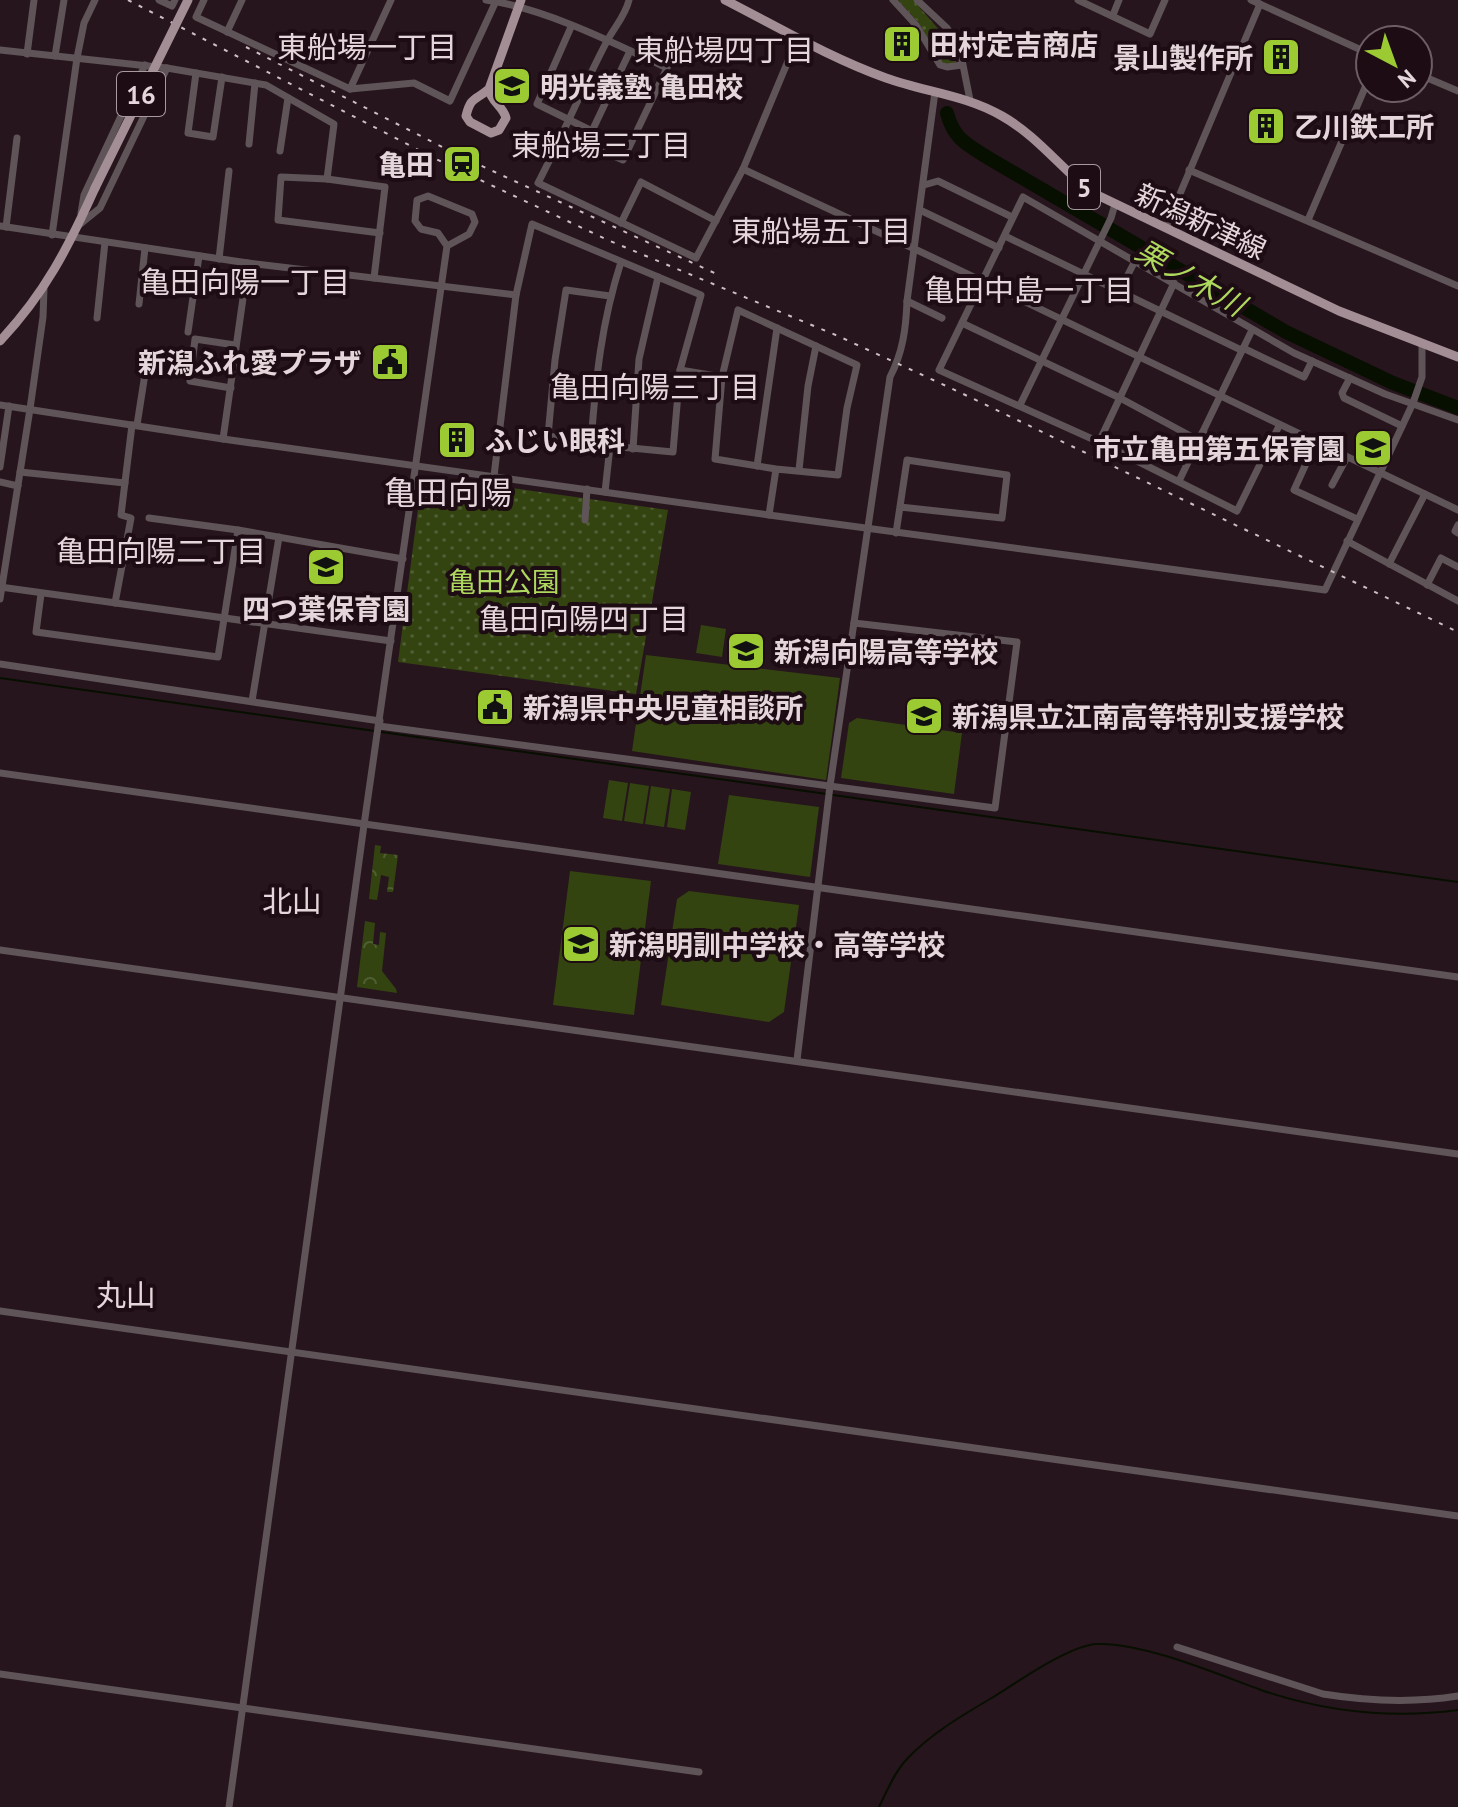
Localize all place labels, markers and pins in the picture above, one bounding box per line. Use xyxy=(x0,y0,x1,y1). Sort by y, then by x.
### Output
building icon: 田村定吉商店 xyxy=(881,23,923,65)
place label: 田村定吉商店 xyxy=(930,26,1098,63)
building icon: 景山製作所 xyxy=(1260,36,1302,78)
place label: 景山製作所 xyxy=(1113,39,1253,76)
school or university icon: 明光義塾 亀田校 xyxy=(491,65,533,107)
place label: 明光義塾 亀田校 xyxy=(540,68,743,105)
building icon: 乙川鉄工所 xyxy=(1245,105,1287,147)
place label: 乙川鉄工所 xyxy=(1294,108,1434,145)
station icon: 亀田 xyxy=(441,143,483,185)
place label: 亀田 xyxy=(378,146,434,183)
public building icon: 新潟ふれ愛プラザ xyxy=(369,341,411,383)
place label: 新潟ふれ愛プラザ xyxy=(138,344,362,381)
building icon: ふじい眼科 xyxy=(436,419,478,461)
place label: ふじい眼科 xyxy=(485,422,625,459)
school or university icon: 市立亀田第五保育園 xyxy=(1352,427,1394,469)
place label: 市立亀田第五保育園 xyxy=(1093,430,1345,467)
school or university icon: 四つ葉保育園 xyxy=(305,546,347,588)
place label: 四つ葉保育園 xyxy=(242,590,410,627)
school or university icon: 新潟向陽高等学校 xyxy=(725,630,767,672)
place label: 新潟向陽高等学校 xyxy=(774,633,998,670)
public building icon: 新潟県中央児童相談所 xyxy=(474,686,516,728)
place label: 新潟県中央児童相談所 xyxy=(523,689,803,726)
school or university icon: 新潟県立江南高等特別支援学校 xyxy=(903,695,945,737)
place label: 新潟県立江南高等特別支援学校 xyxy=(952,698,1344,735)
school or university icon: 新潟明訓中学校・高等学校 xyxy=(560,923,602,965)
place label: 新潟明訓中学校・高等学校 xyxy=(609,926,945,963)

